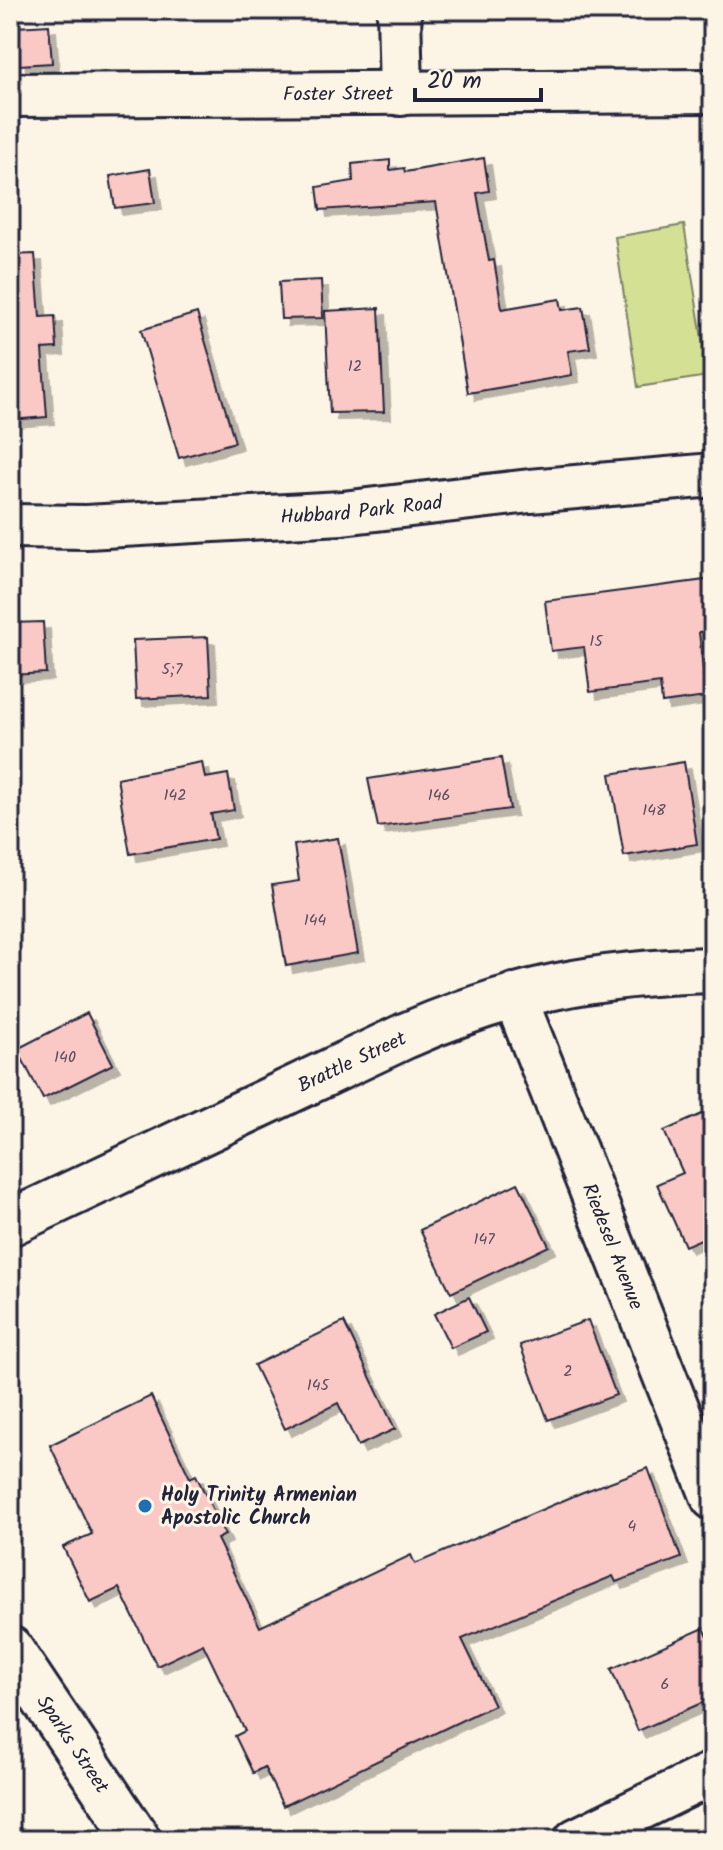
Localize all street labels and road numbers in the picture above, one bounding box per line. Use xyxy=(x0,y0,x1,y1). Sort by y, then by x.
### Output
street label: Foster Street xyxy=(283,79,393,111)
street label: Hubbard Park Road xyxy=(280,487,445,534)
street label: Brattle Street xyxy=(293,1023,412,1103)
street label: Riedesel Avenue xyxy=(572,1179,651,1315)
street label: Sparks Street xyxy=(27,1689,117,1801)

